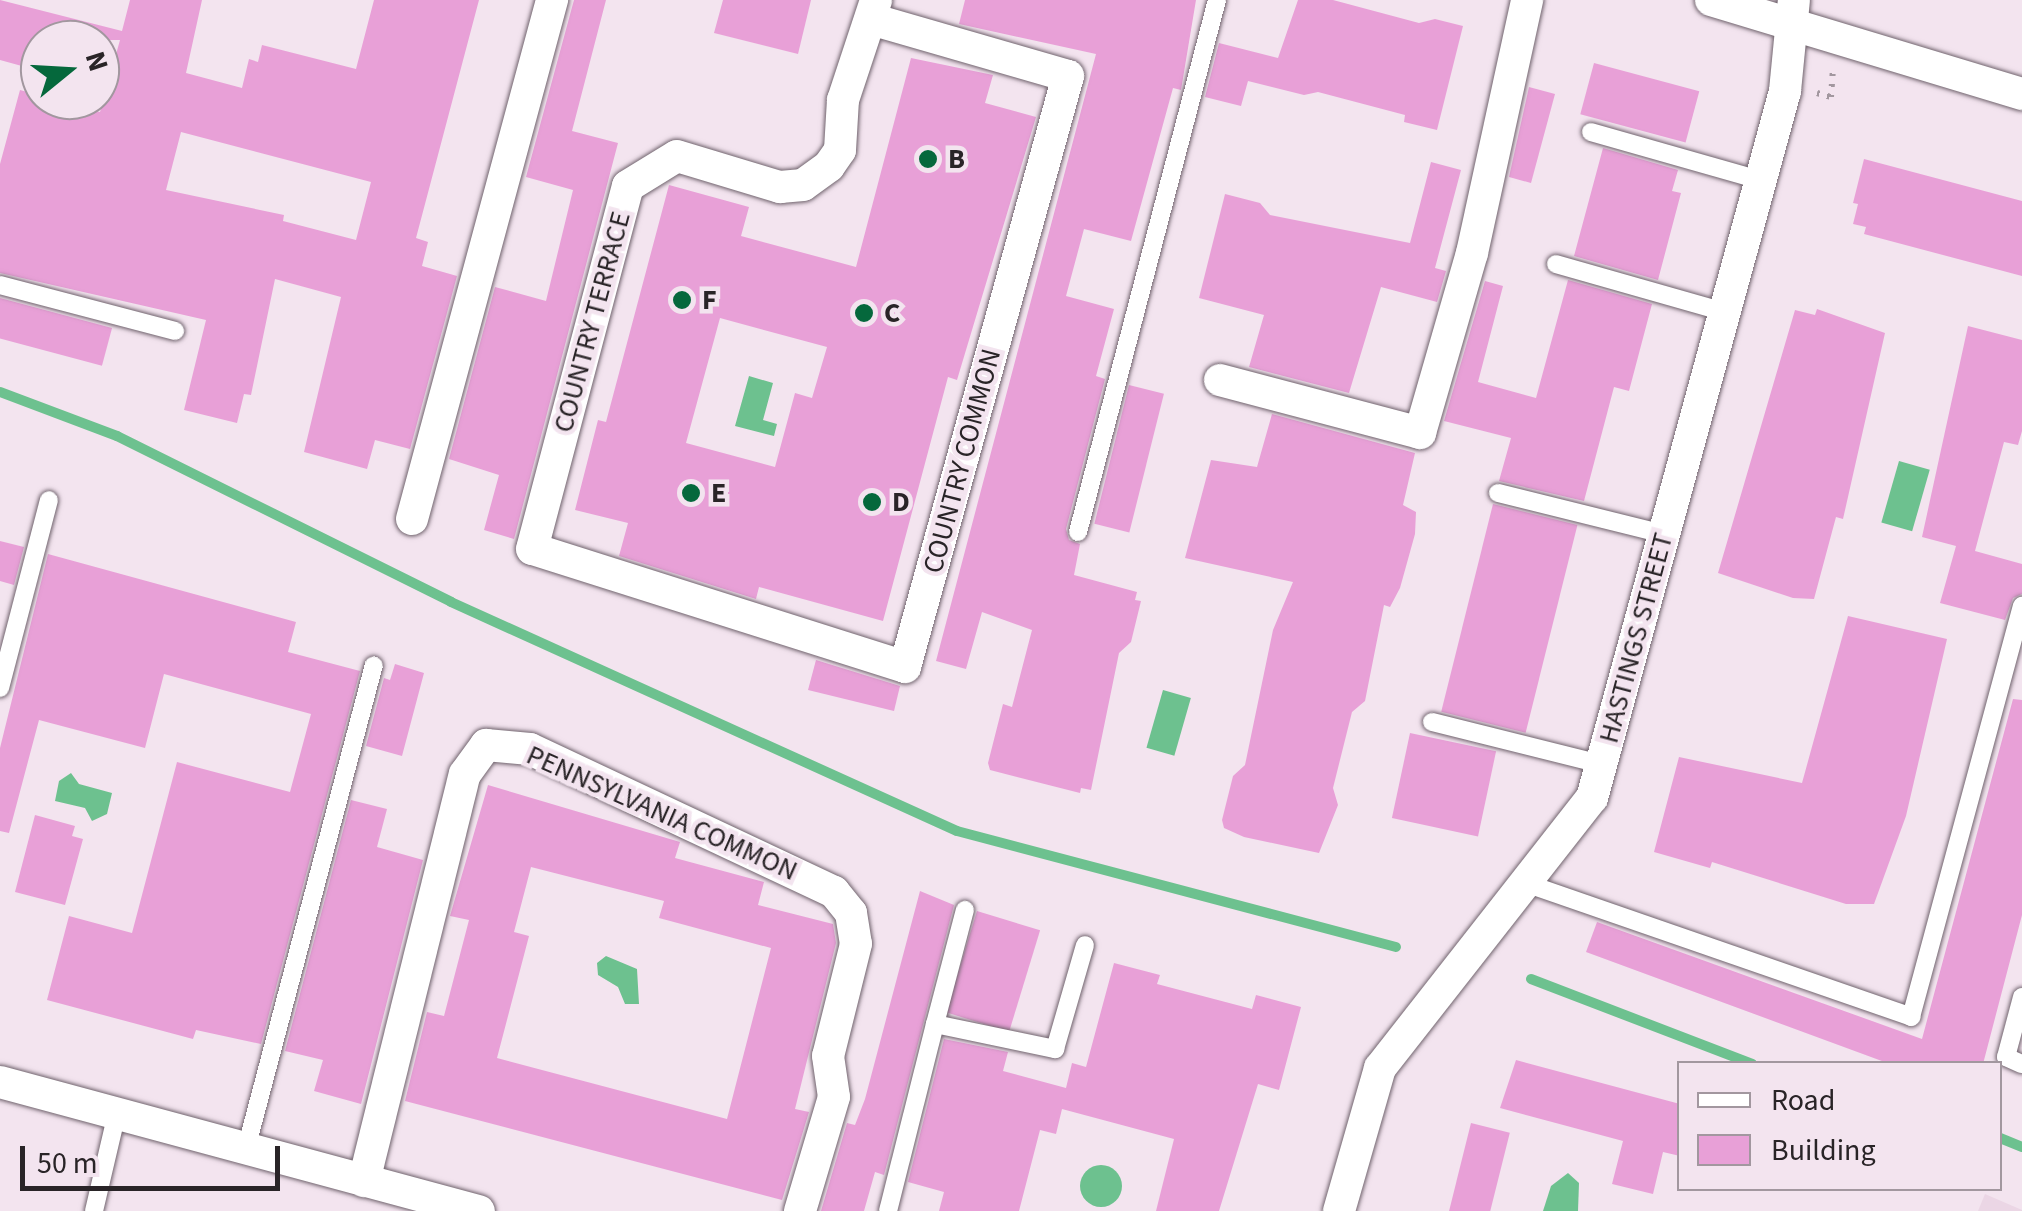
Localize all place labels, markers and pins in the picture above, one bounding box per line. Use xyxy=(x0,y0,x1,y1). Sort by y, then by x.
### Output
place label: B xyxy=(948,142,965,176)
marker: B xyxy=(917,148,939,170)
place label: F xyxy=(702,283,717,317)
marker: F xyxy=(671,289,693,311)
place label: C xyxy=(884,296,900,330)
marker: C xyxy=(853,302,875,324)
place label: E xyxy=(711,476,726,510)
marker: E xyxy=(680,482,702,504)
place label: D xyxy=(892,485,910,519)
marker: D xyxy=(861,491,883,513)

